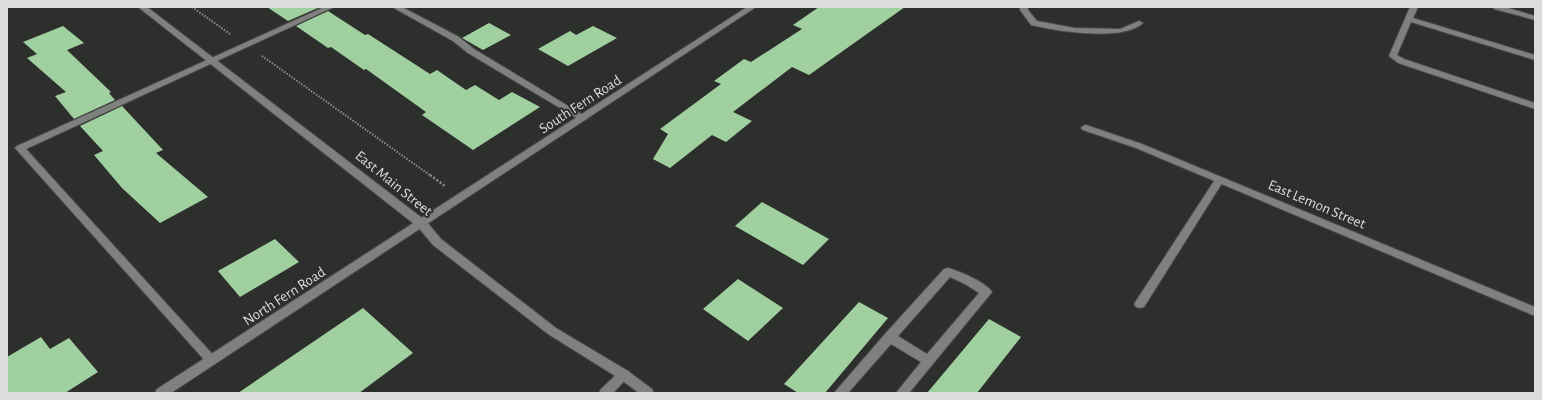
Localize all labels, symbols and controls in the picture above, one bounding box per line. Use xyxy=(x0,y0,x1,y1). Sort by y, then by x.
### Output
street label: South Fern Road xyxy=(537,72,624,136)
street label: East Main Street xyxy=(352,148,435,219)
street label: East Lemon Street xyxy=(1266,177,1368,232)
street label: North Fern Road xyxy=(240,264,328,329)

